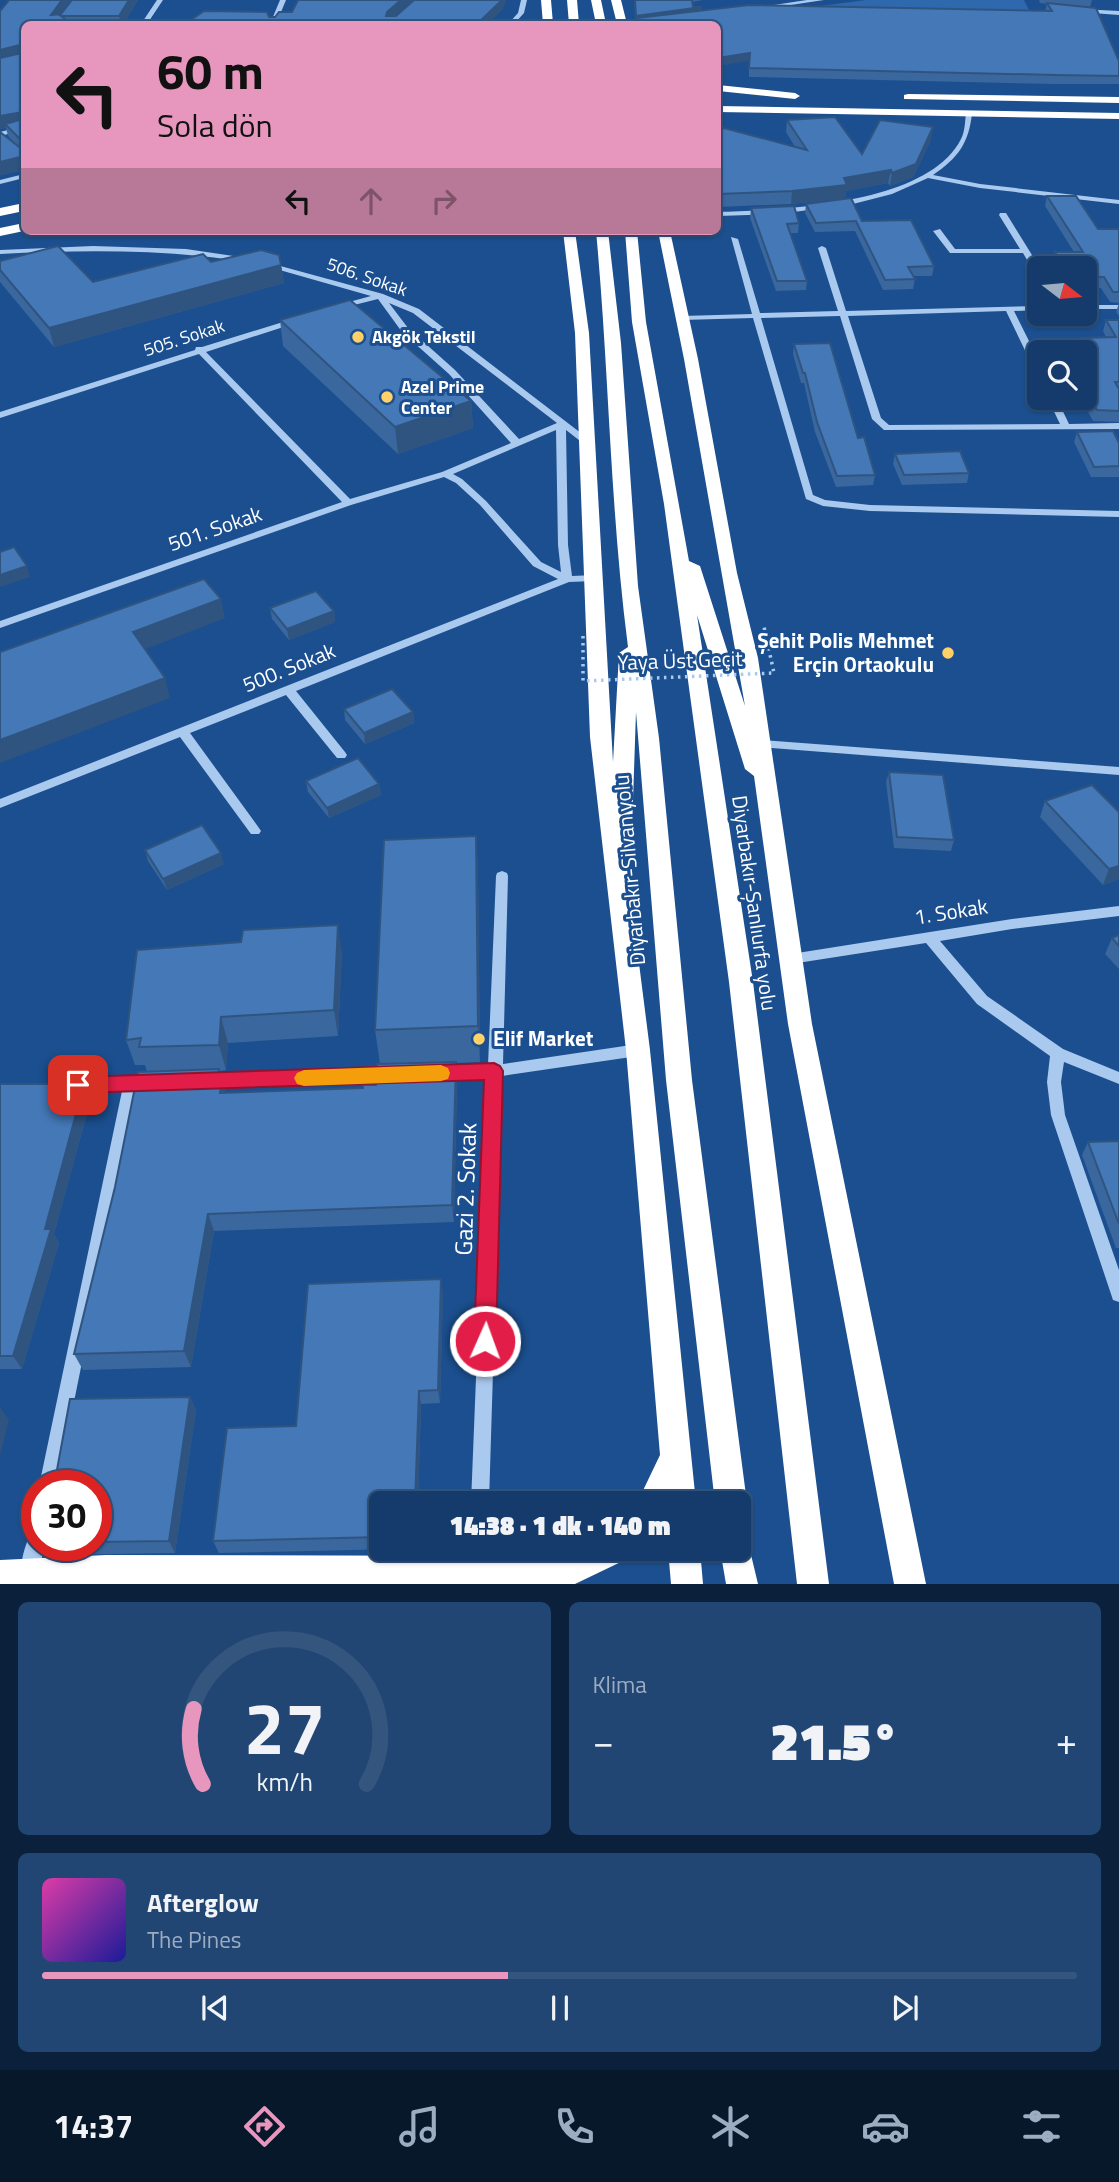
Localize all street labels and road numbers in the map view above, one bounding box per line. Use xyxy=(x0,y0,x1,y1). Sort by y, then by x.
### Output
street label: 506. Sokak xyxy=(323,250,411,303)
street label: 505. Sokak xyxy=(140,312,228,363)
street label: 501. Sokak xyxy=(163,497,266,559)
street label: 500. Sokak xyxy=(237,634,340,700)
street label: Yaya Üst Geçit xyxy=(617,642,744,678)
street label: Diyarbakır-Silvan yolu xyxy=(605,773,653,967)
street label: Diyarbakır-Şanlıurfa yolu xyxy=(724,793,786,1013)
street label: 1. Sokak xyxy=(912,889,990,933)
street label: Gazi 2. Sokak xyxy=(445,1121,485,1256)

